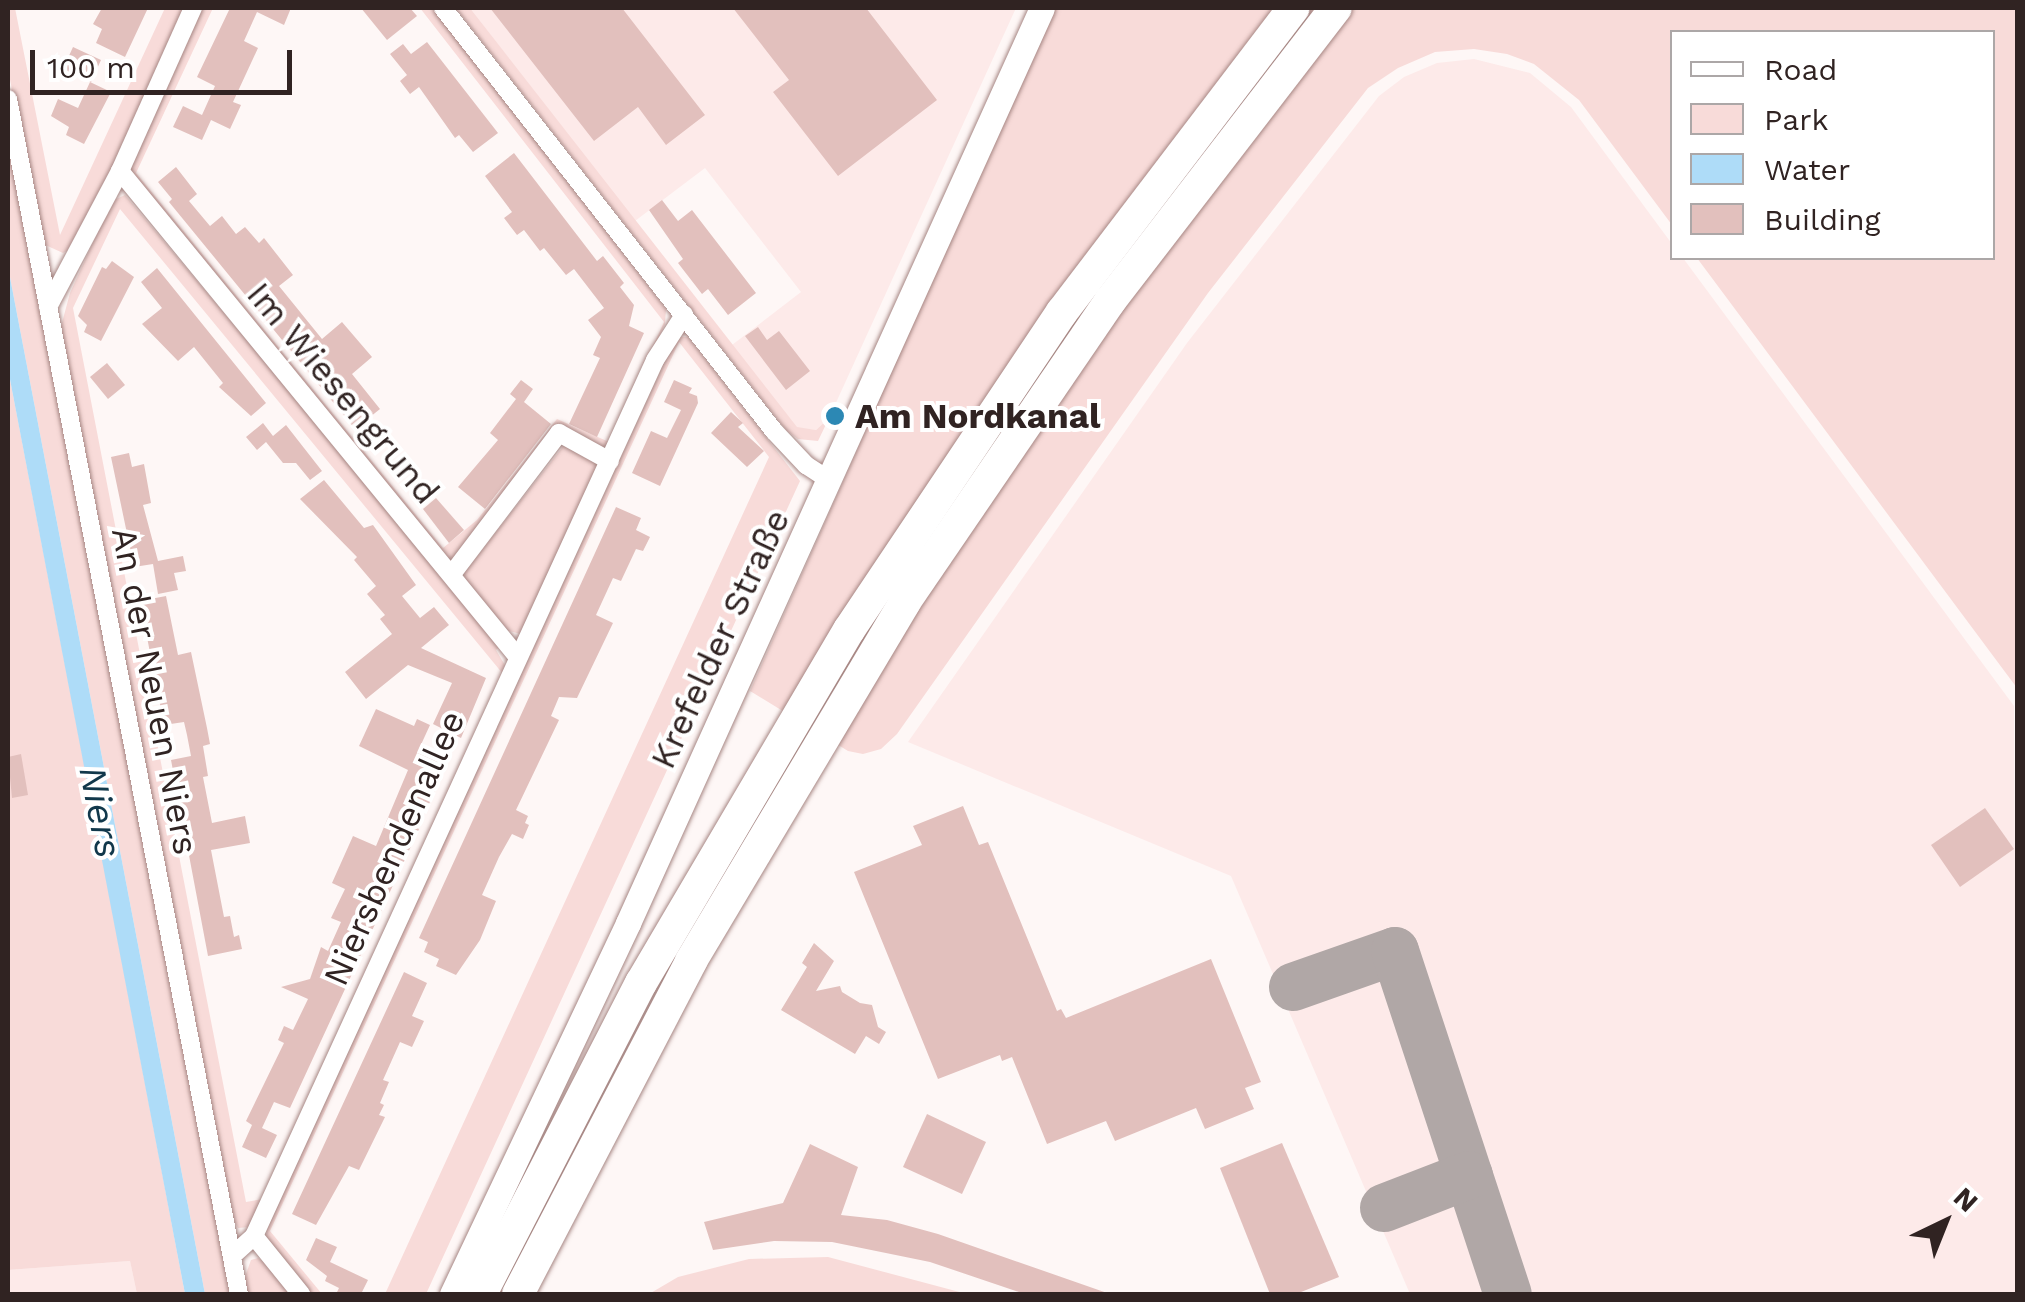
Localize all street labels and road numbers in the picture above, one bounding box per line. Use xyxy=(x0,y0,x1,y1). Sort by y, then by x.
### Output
street label: Im Wiesengrund xyxy=(238,273,448,513)
street label: Krefelder Straße xyxy=(641,502,799,776)
street label: An der Neuen Niers xyxy=(103,523,207,859)
street label: Niersbendenallee xyxy=(315,704,473,992)

